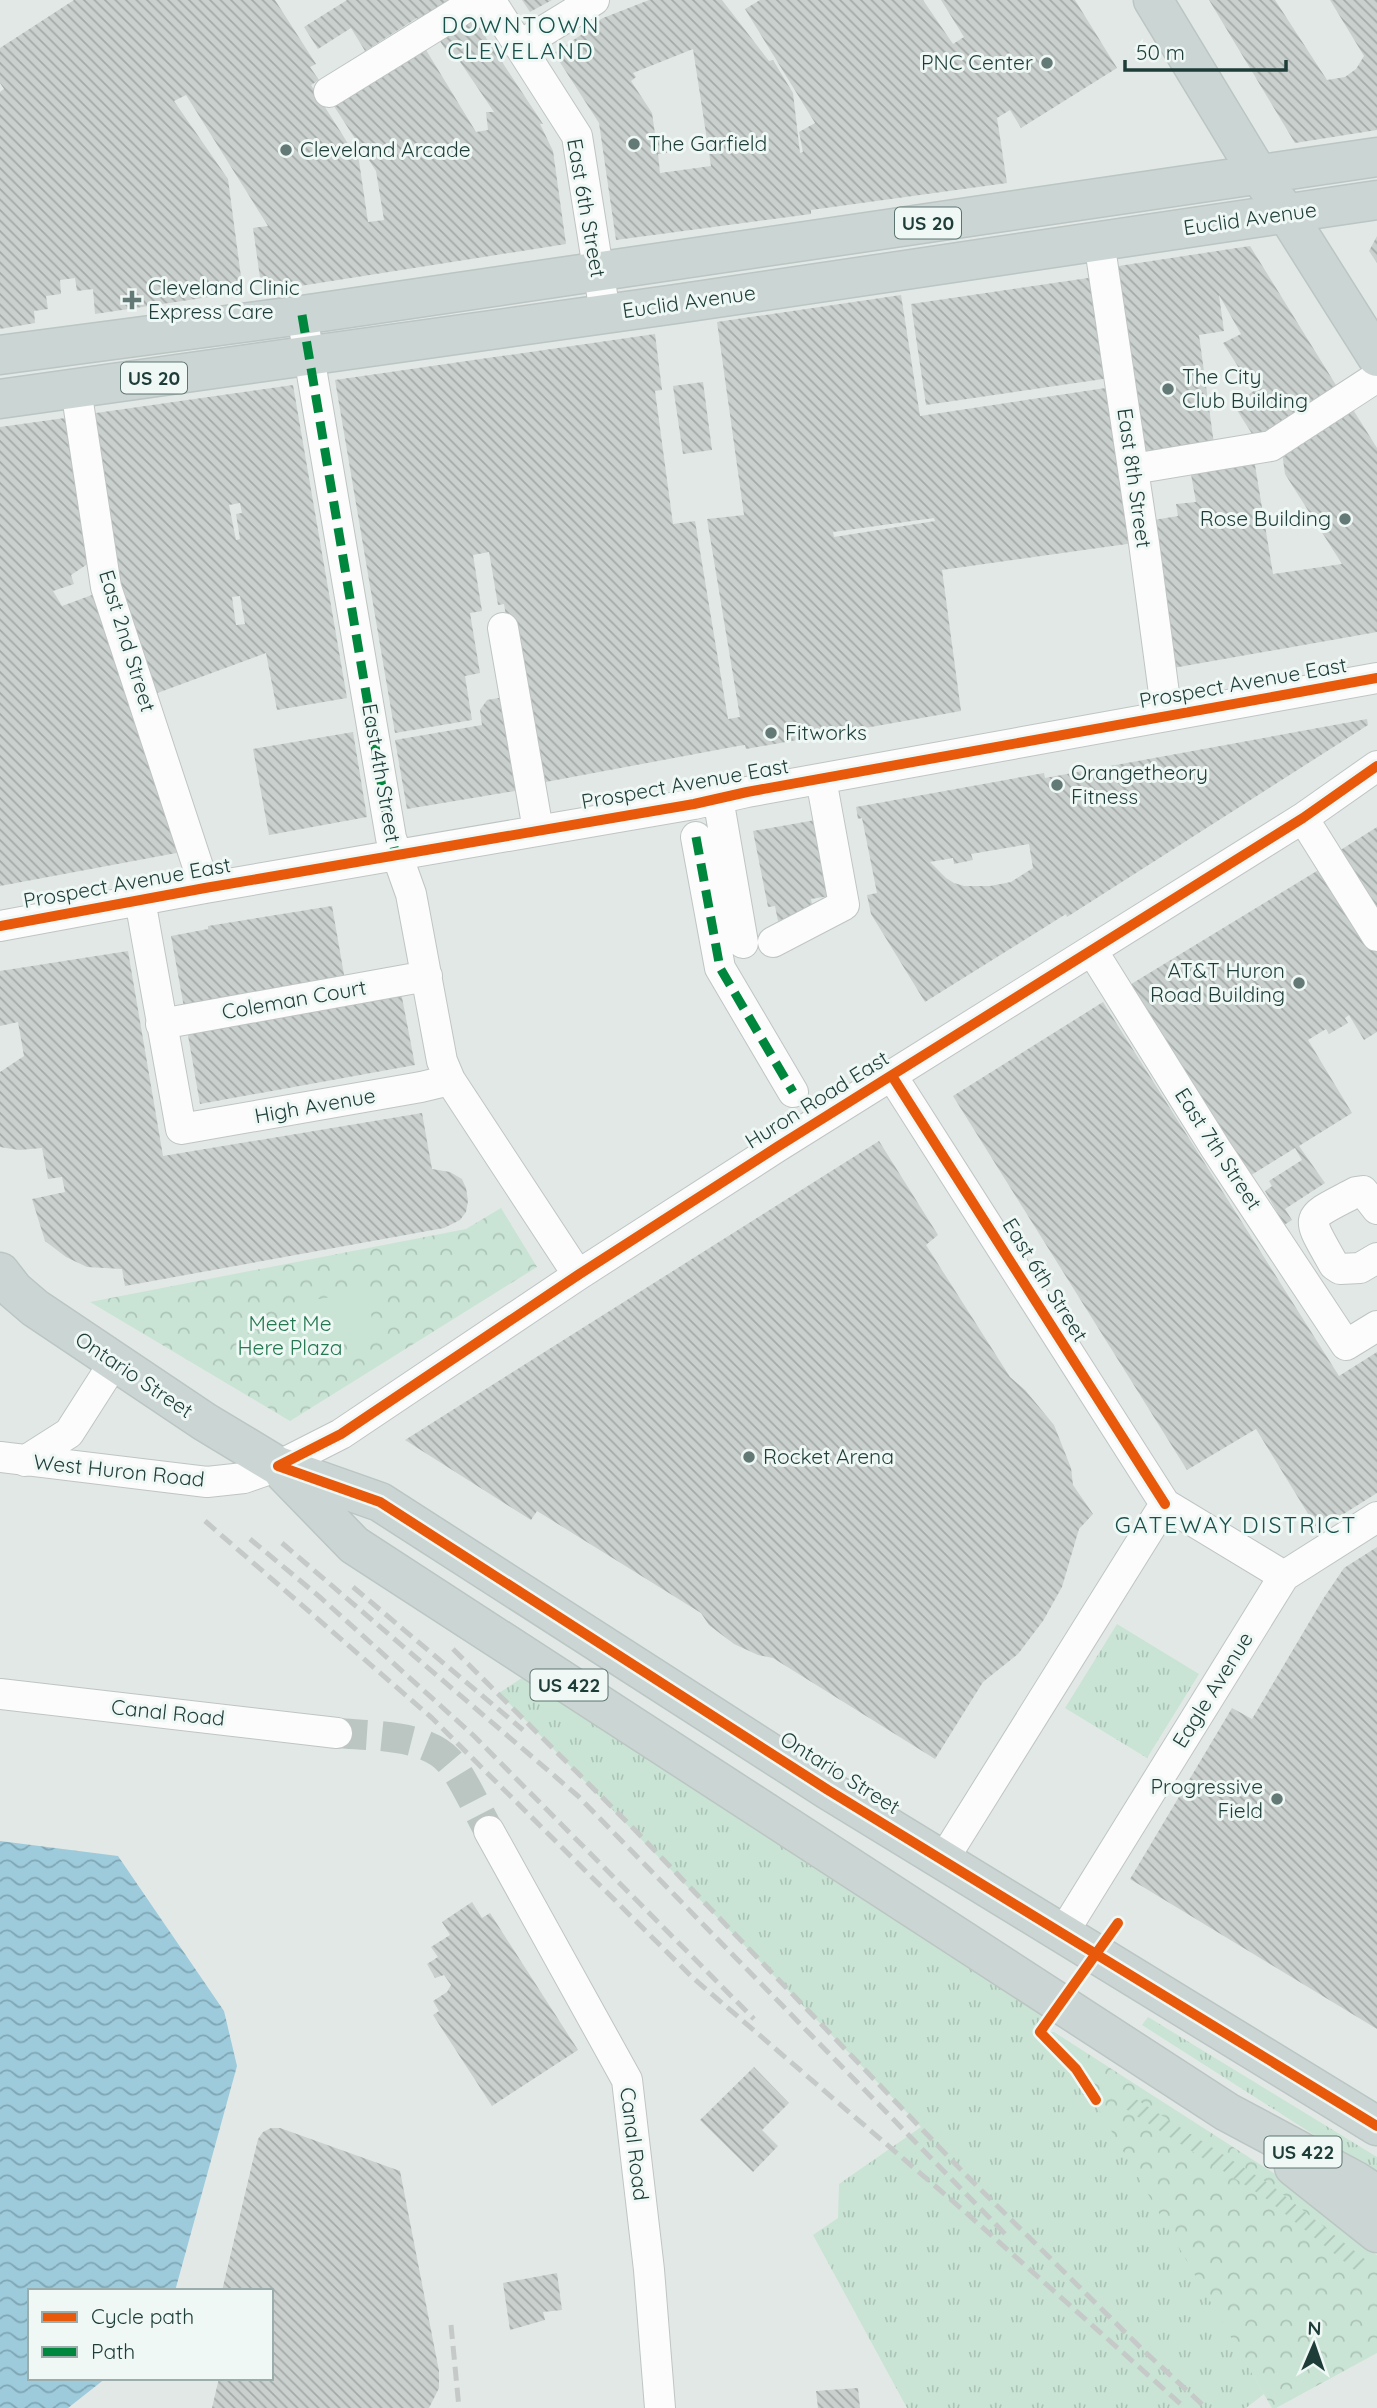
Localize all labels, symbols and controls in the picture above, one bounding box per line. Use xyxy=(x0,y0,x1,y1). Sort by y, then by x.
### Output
district label: DOWNTOWN CLEVELAND xyxy=(442,10,600,65)
scale bar xyxy=(1125,28,1286,72)
text: 50 m xyxy=(1136,39,1185,65)
place label: PNC Center xyxy=(921,49,1033,75)
marker: PNC Center xyxy=(1039,55,1055,71)
place label: The Garfield xyxy=(648,130,767,156)
place label: Cleveland Arcade xyxy=(300,136,471,162)
street label: East 6th Street xyxy=(562,136,612,279)
marker: The Garfield xyxy=(626,136,642,152)
marker: Cleveland Arcade xyxy=(278,142,294,158)
street label: Euclid Avenue xyxy=(1182,196,1318,240)
road number: US 20 xyxy=(895,208,961,238)
place label: Cleveland Clinic Express Care xyxy=(148,274,300,324)
street label: Euclid Avenue xyxy=(621,279,757,323)
marker: Cleveland Clinic Express Care xyxy=(122,290,142,310)
road number: US 20 xyxy=(121,362,187,394)
place label: The City Club Building xyxy=(1182,363,1308,413)
marker: The City Club Building xyxy=(1160,381,1176,397)
street label: East 8th Street xyxy=(1112,406,1158,549)
place label: Rose Building xyxy=(1200,505,1331,531)
marker: Rose Building xyxy=(1337,511,1353,527)
street label: East 2nd Street xyxy=(94,567,162,715)
street label: Prospect Avenue East xyxy=(1137,651,1349,713)
street label: East 4th Street xyxy=(357,701,407,844)
place label: Fitworks xyxy=(785,719,867,745)
marker: Fitworks xyxy=(763,725,779,741)
street label: Prospect Avenue East xyxy=(579,752,791,814)
place label: Orangetheory Fitness xyxy=(1071,759,1208,809)
marker: Orangetheory Fitness xyxy=(1049,777,1065,793)
street label: Prospect Avenue East xyxy=(21,851,233,913)
place label: AT&T Huron Road Building xyxy=(1150,957,1285,1007)
street label: Coleman Court xyxy=(220,974,368,1025)
marker: AT&T Huron Road Building xyxy=(1291,975,1307,991)
street label: Huron Road East xyxy=(740,1044,893,1154)
street label: High Avenue xyxy=(252,1082,377,1128)
street label: East 7th Street xyxy=(1170,1083,1268,1214)
street label: East 6th Street xyxy=(998,1213,1094,1346)
park label: Meet Me Here Plaza xyxy=(237,1310,343,1360)
street label: Ontario Street xyxy=(71,1325,198,1423)
place label: Rocket Arena xyxy=(763,1443,894,1469)
street label: West Huron Road xyxy=(32,1448,206,1492)
marker: Rocket Arena xyxy=(741,1449,757,1465)
district label: GATEWAY DISTRICT xyxy=(1115,1510,1357,1539)
street label: Eagle Avenue xyxy=(1166,1627,1258,1752)
road number: US 422 xyxy=(530,1670,608,1700)
street label: Canal Road xyxy=(110,1693,226,1731)
street label: Ontario Street xyxy=(776,1725,905,1819)
place label: Progressive Field xyxy=(1151,1773,1263,1823)
marker: Progressive Field xyxy=(1269,1791,1285,1807)
street label: Canal Road xyxy=(615,2086,655,2202)
road number: US 422 xyxy=(1264,2136,1342,2168)
legend xyxy=(28,2289,273,2380)
text: Cycle path xyxy=(91,2303,194,2329)
north arrow xyxy=(1279,2310,1349,2380)
text: N xyxy=(1307,2316,1322,2340)
text: Path xyxy=(91,2338,135,2364)

